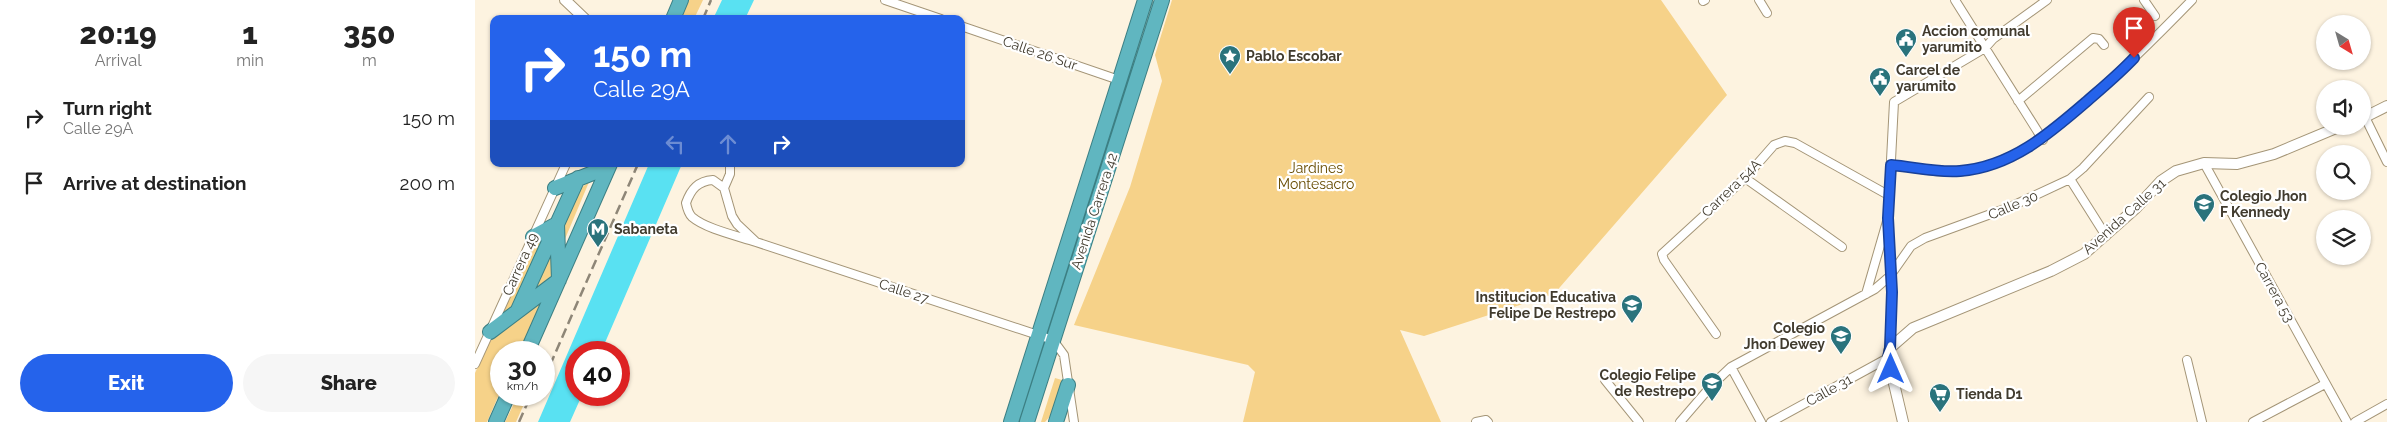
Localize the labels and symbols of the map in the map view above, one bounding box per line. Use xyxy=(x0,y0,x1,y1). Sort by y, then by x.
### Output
pin xyxy=(2113,7,2155,58)
north arrow xyxy=(2316,15,2371,70)
place label: Accion comunal yarumito xyxy=(1922,23,2030,55)
public building icon: Accion comunal yarumito xyxy=(1894,27,1918,58)
street label: Calle 26 Sur xyxy=(1001,33,1079,73)
place icon: Pablo Escobar xyxy=(1218,44,1242,75)
place label: Pablo Escobar xyxy=(1246,48,1342,64)
place label: Carcel de yarumito xyxy=(1896,62,1961,94)
public building icon: Carcel de yarumito xyxy=(1868,66,1892,97)
street label: Avenida Carrera 42 xyxy=(1068,151,1120,271)
street label: Carrera 54A xyxy=(1698,156,1764,220)
park label: Jardines Montesacro xyxy=(1278,160,1354,192)
street label: Avenida Calle 31 xyxy=(2079,175,2169,257)
street label: Calle 30 xyxy=(1986,187,2040,223)
place label: Colegio Jhon F Kennedy xyxy=(2220,188,2307,220)
school or university icon: Colegio Jhon F Kennedy xyxy=(2192,192,2216,223)
metro station icon: Sabaneta xyxy=(586,217,610,248)
place label: Sabaneta xyxy=(614,221,678,237)
street label: Carrera 49 xyxy=(499,230,541,298)
street label: Carrera 53 xyxy=(2252,259,2298,325)
street label: Calle 27 xyxy=(877,275,931,307)
place label: Institucion Educativa Felipe De Restrepo xyxy=(1476,289,1617,321)
school or university icon: Institucion Educativa Felipe De Restrepo xyxy=(1620,293,1644,324)
place label: Colegio Jhon Dewey xyxy=(1744,320,1826,352)
school or university icon: Colegio Jhon Dewey xyxy=(1829,324,1853,355)
speed limit sign: 40 xyxy=(565,341,630,406)
position arrow xyxy=(1864,342,1916,394)
place label: Colegio Felipe de Restrepo xyxy=(1600,367,1697,399)
school or university icon: Colegio Felipe de Restrepo xyxy=(1700,371,1724,402)
street label: Calle 31 xyxy=(1803,371,1855,409)
supermarket icon: Tienda D1 xyxy=(1928,382,1952,413)
place label: Tienda D1 xyxy=(1956,386,2023,402)

